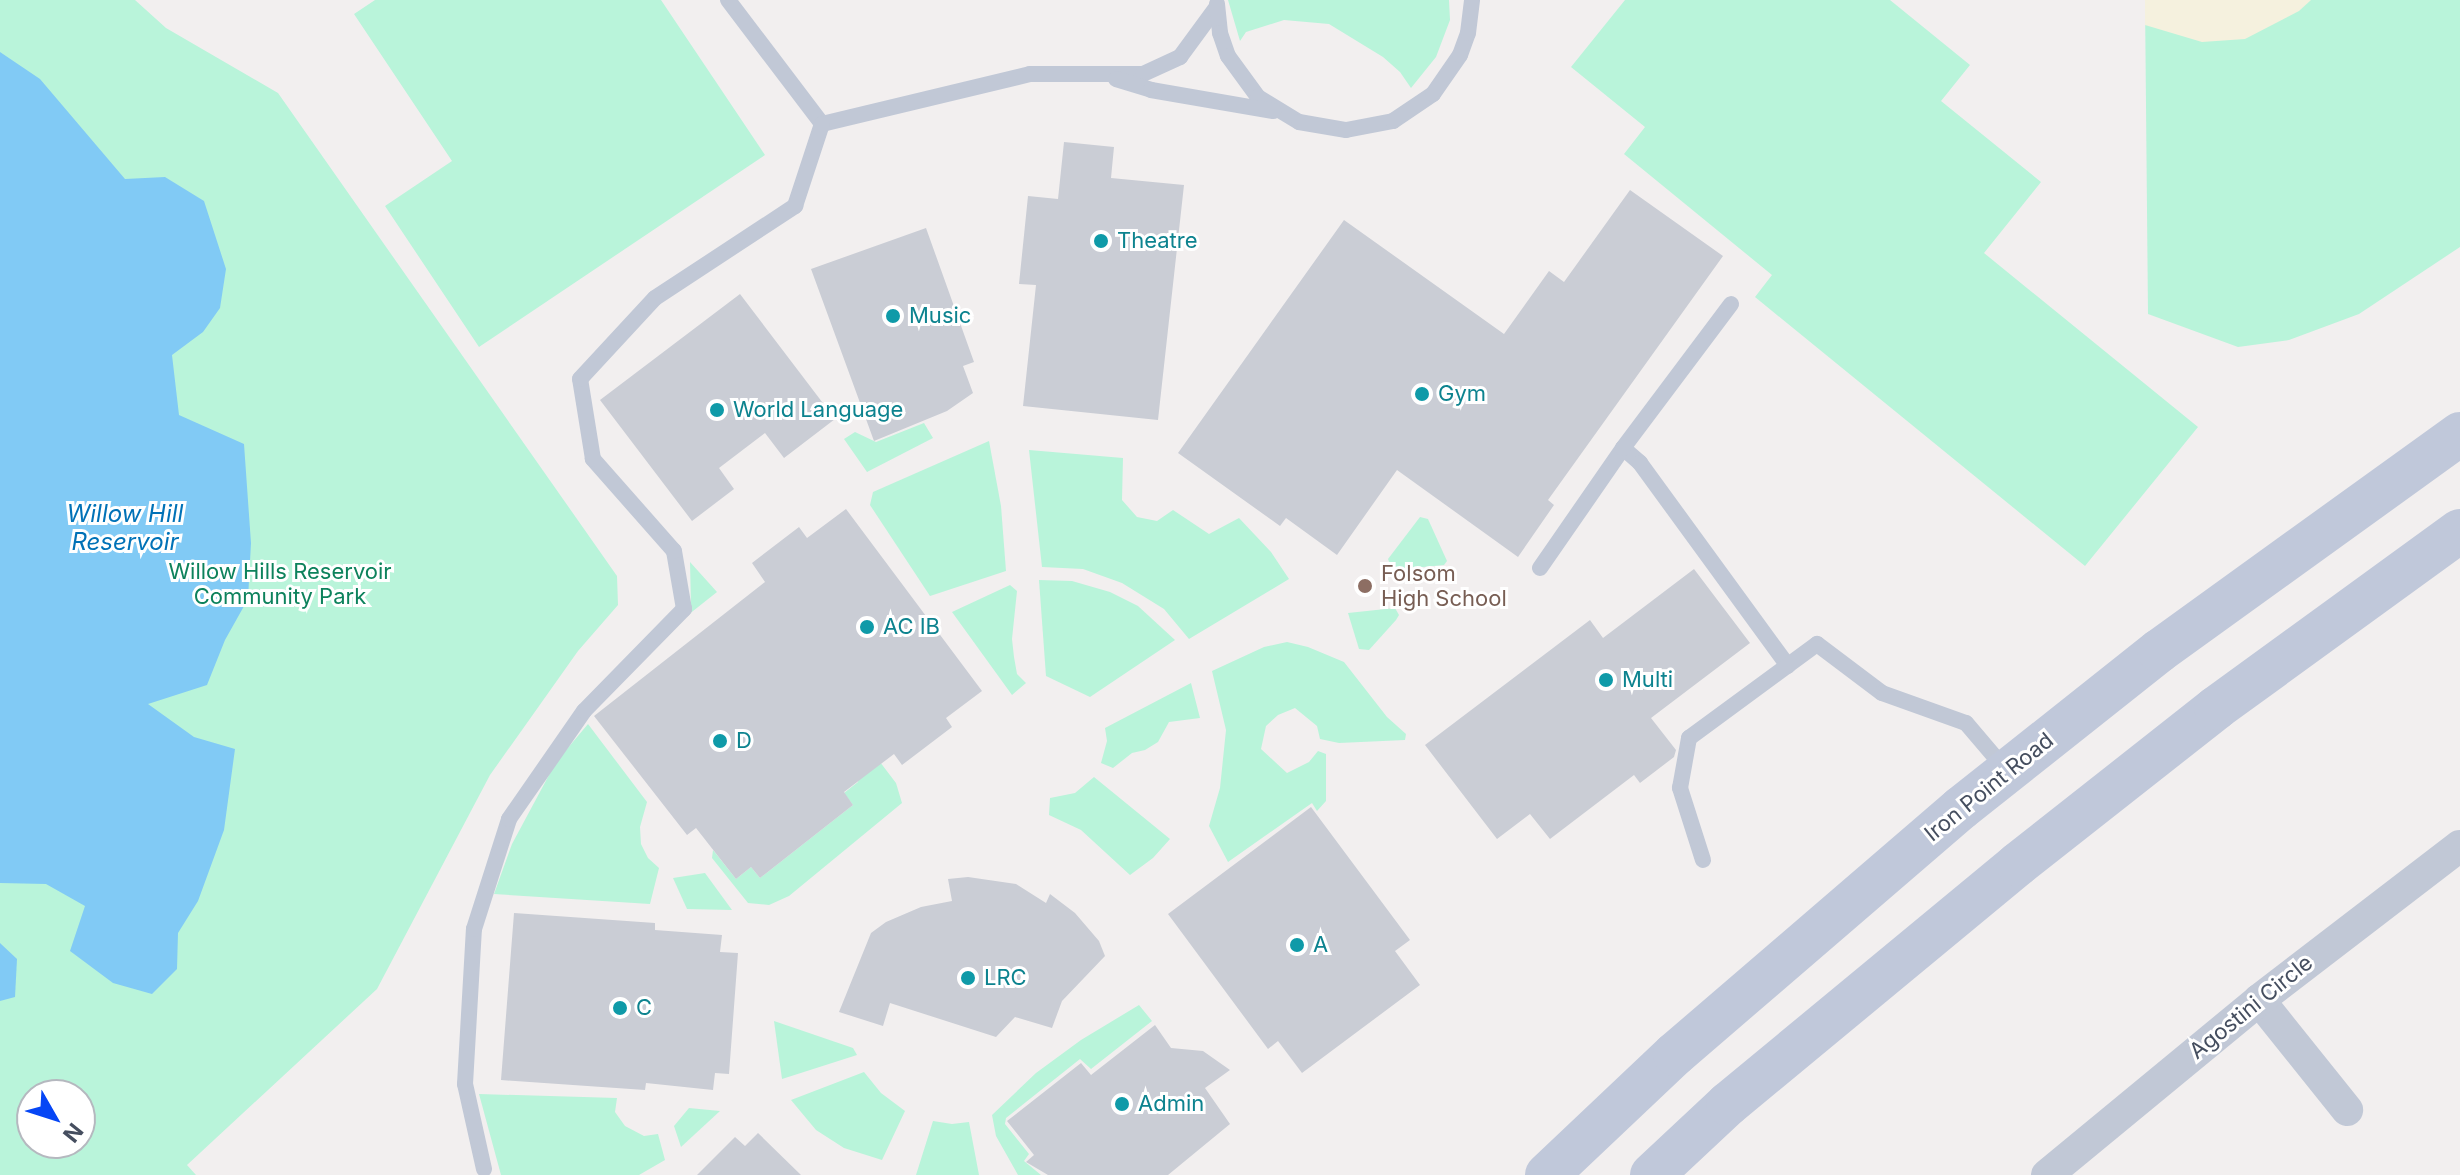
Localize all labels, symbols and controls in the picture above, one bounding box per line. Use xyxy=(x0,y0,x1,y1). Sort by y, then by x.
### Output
place label: Theatre xyxy=(1117,228,1198,254)
marker: Theatre xyxy=(1092,232,1110,250)
place label: Music xyxy=(909,303,971,329)
marker: Music xyxy=(884,307,902,325)
place label: Gym xyxy=(1438,381,1486,407)
marker: Gym xyxy=(1413,385,1431,403)
place label: World Language xyxy=(733,397,903,423)
marker: World Language xyxy=(708,401,726,419)
water label: Willow Hill Reservoir xyxy=(67,500,183,556)
park label: Willow Hills Reservoir Community Park xyxy=(168,558,392,610)
place label: Folsom High School xyxy=(1381,560,1507,612)
marker: Folsom High School xyxy=(1356,577,1374,595)
place label: AC IB xyxy=(883,614,940,640)
marker: AC IB xyxy=(858,618,876,636)
place label: Multi xyxy=(1622,667,1673,693)
marker: Multi xyxy=(1597,671,1615,689)
street label: Iron Point Road xyxy=(1919,727,2059,847)
place label: D xyxy=(736,728,752,754)
marker: D xyxy=(711,732,729,750)
place label: A xyxy=(1313,932,1328,958)
marker: A xyxy=(1288,936,1306,954)
street label: Agostini Circle xyxy=(2184,949,2318,1065)
place label: LRC xyxy=(984,965,1027,991)
marker: LRC xyxy=(959,969,977,987)
place label: C xyxy=(636,995,652,1021)
marker: C xyxy=(611,999,629,1017)
north arrow xyxy=(16,1079,96,1159)
place label: Admin xyxy=(1138,1091,1204,1117)
marker: Admin xyxy=(1113,1095,1131,1113)
text: N xyxy=(58,1118,88,1148)

